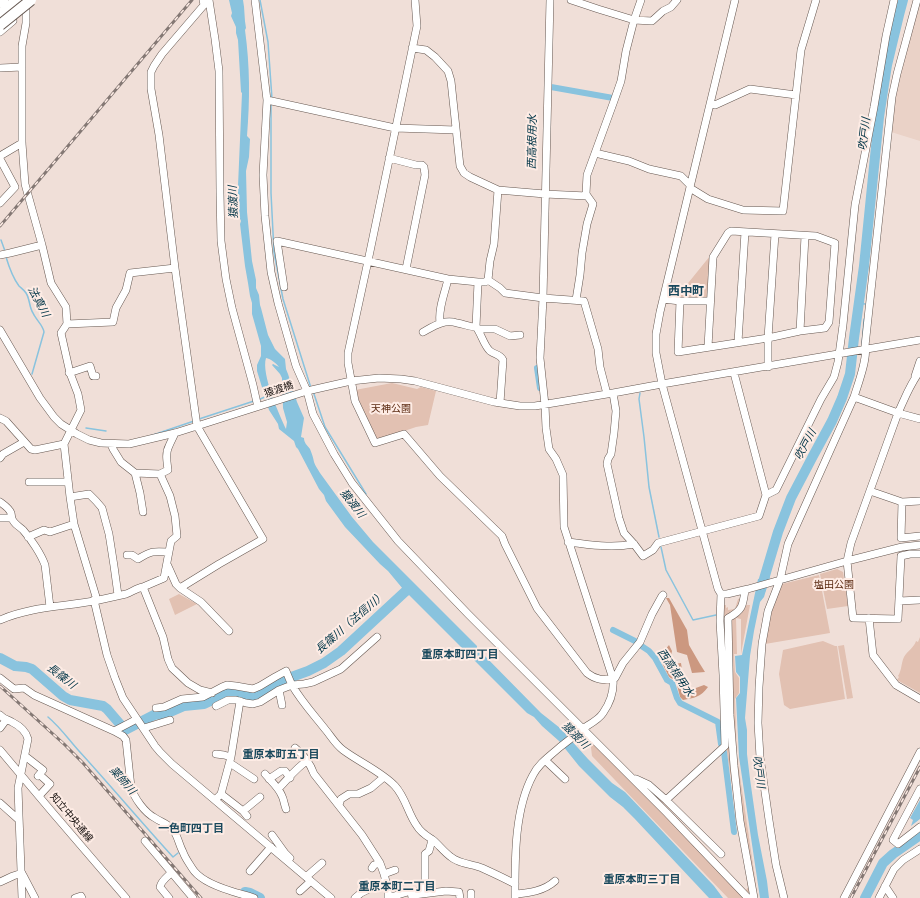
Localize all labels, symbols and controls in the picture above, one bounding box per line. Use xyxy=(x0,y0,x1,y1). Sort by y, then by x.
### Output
water label: 西高根用水 xyxy=(526,114,540,170)
water label: 吹戸川 xyxy=(856,117,874,151)
water label: 猿渡川 xyxy=(227,185,241,219)
water label: 法真川 xyxy=(24,284,52,320)
district label: 西中町 xyxy=(668,285,704,299)
street label: 猿渡橋 xyxy=(263,380,295,400)
park label: 天神公園 xyxy=(371,403,411,415)
water label: 吹戸川 xyxy=(792,427,820,463)
water label: 猿渡川 xyxy=(337,487,367,521)
park label: 塩田公園 xyxy=(814,579,854,591)
water label: 長篠川（法信川） xyxy=(313,589,389,657)
water label: 西高根用水 xyxy=(654,647,696,699)
district label: 重原本町四丁目 xyxy=(422,648,498,662)
water label: 長篠川 xyxy=(44,662,78,692)
water label: 猿渡川 xyxy=(559,720,591,752)
district label: 重原本町五丁目 xyxy=(243,748,319,762)
water label: 吹戸川 xyxy=(749,755,767,789)
water label: 薬師川 xyxy=(106,764,138,798)
street label: 知立中央通線 xyxy=(47,791,95,845)
district label: 一色町四丁目 xyxy=(158,822,224,836)
district label: 重原本町三丁目 xyxy=(604,873,680,887)
district label: 重原本町二丁目 xyxy=(359,880,435,894)

